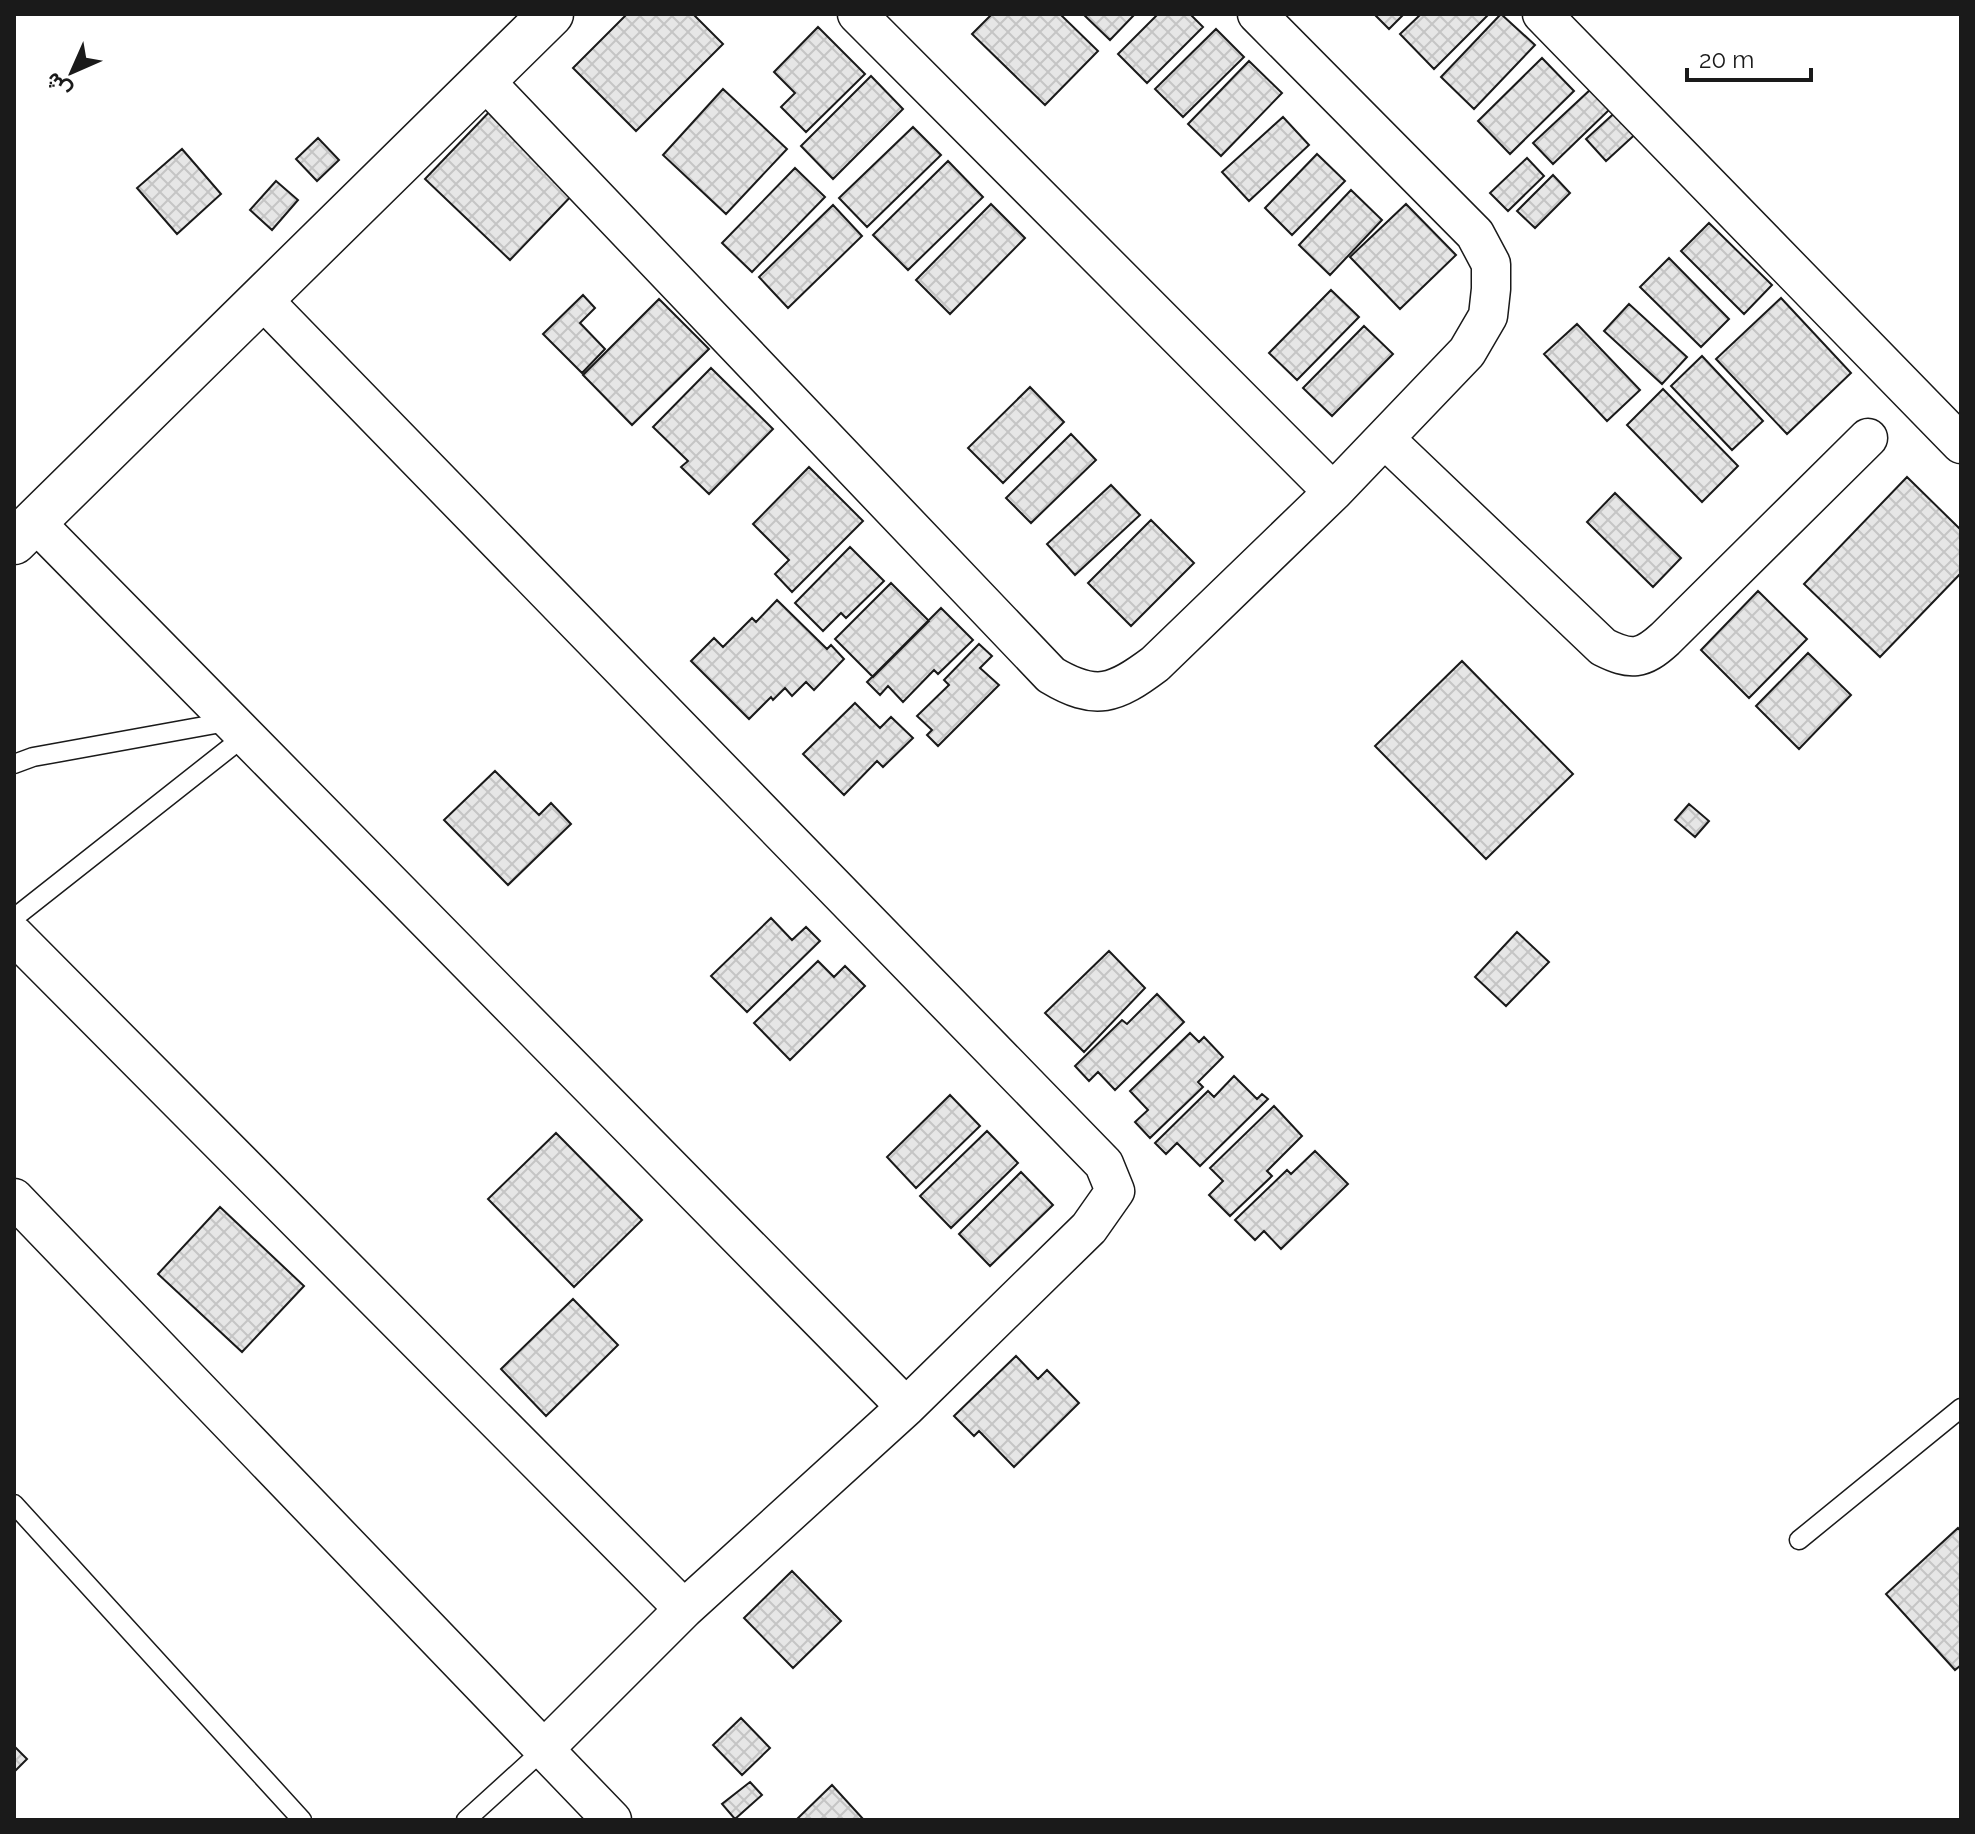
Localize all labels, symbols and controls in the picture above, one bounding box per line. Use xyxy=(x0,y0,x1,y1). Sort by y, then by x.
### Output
north arrow xyxy=(32,32,112,112)
scale bar xyxy=(1687,32,1811,82)
text: 20 m xyxy=(1699,45,1754,74)
text: ش xyxy=(39,67,77,105)

